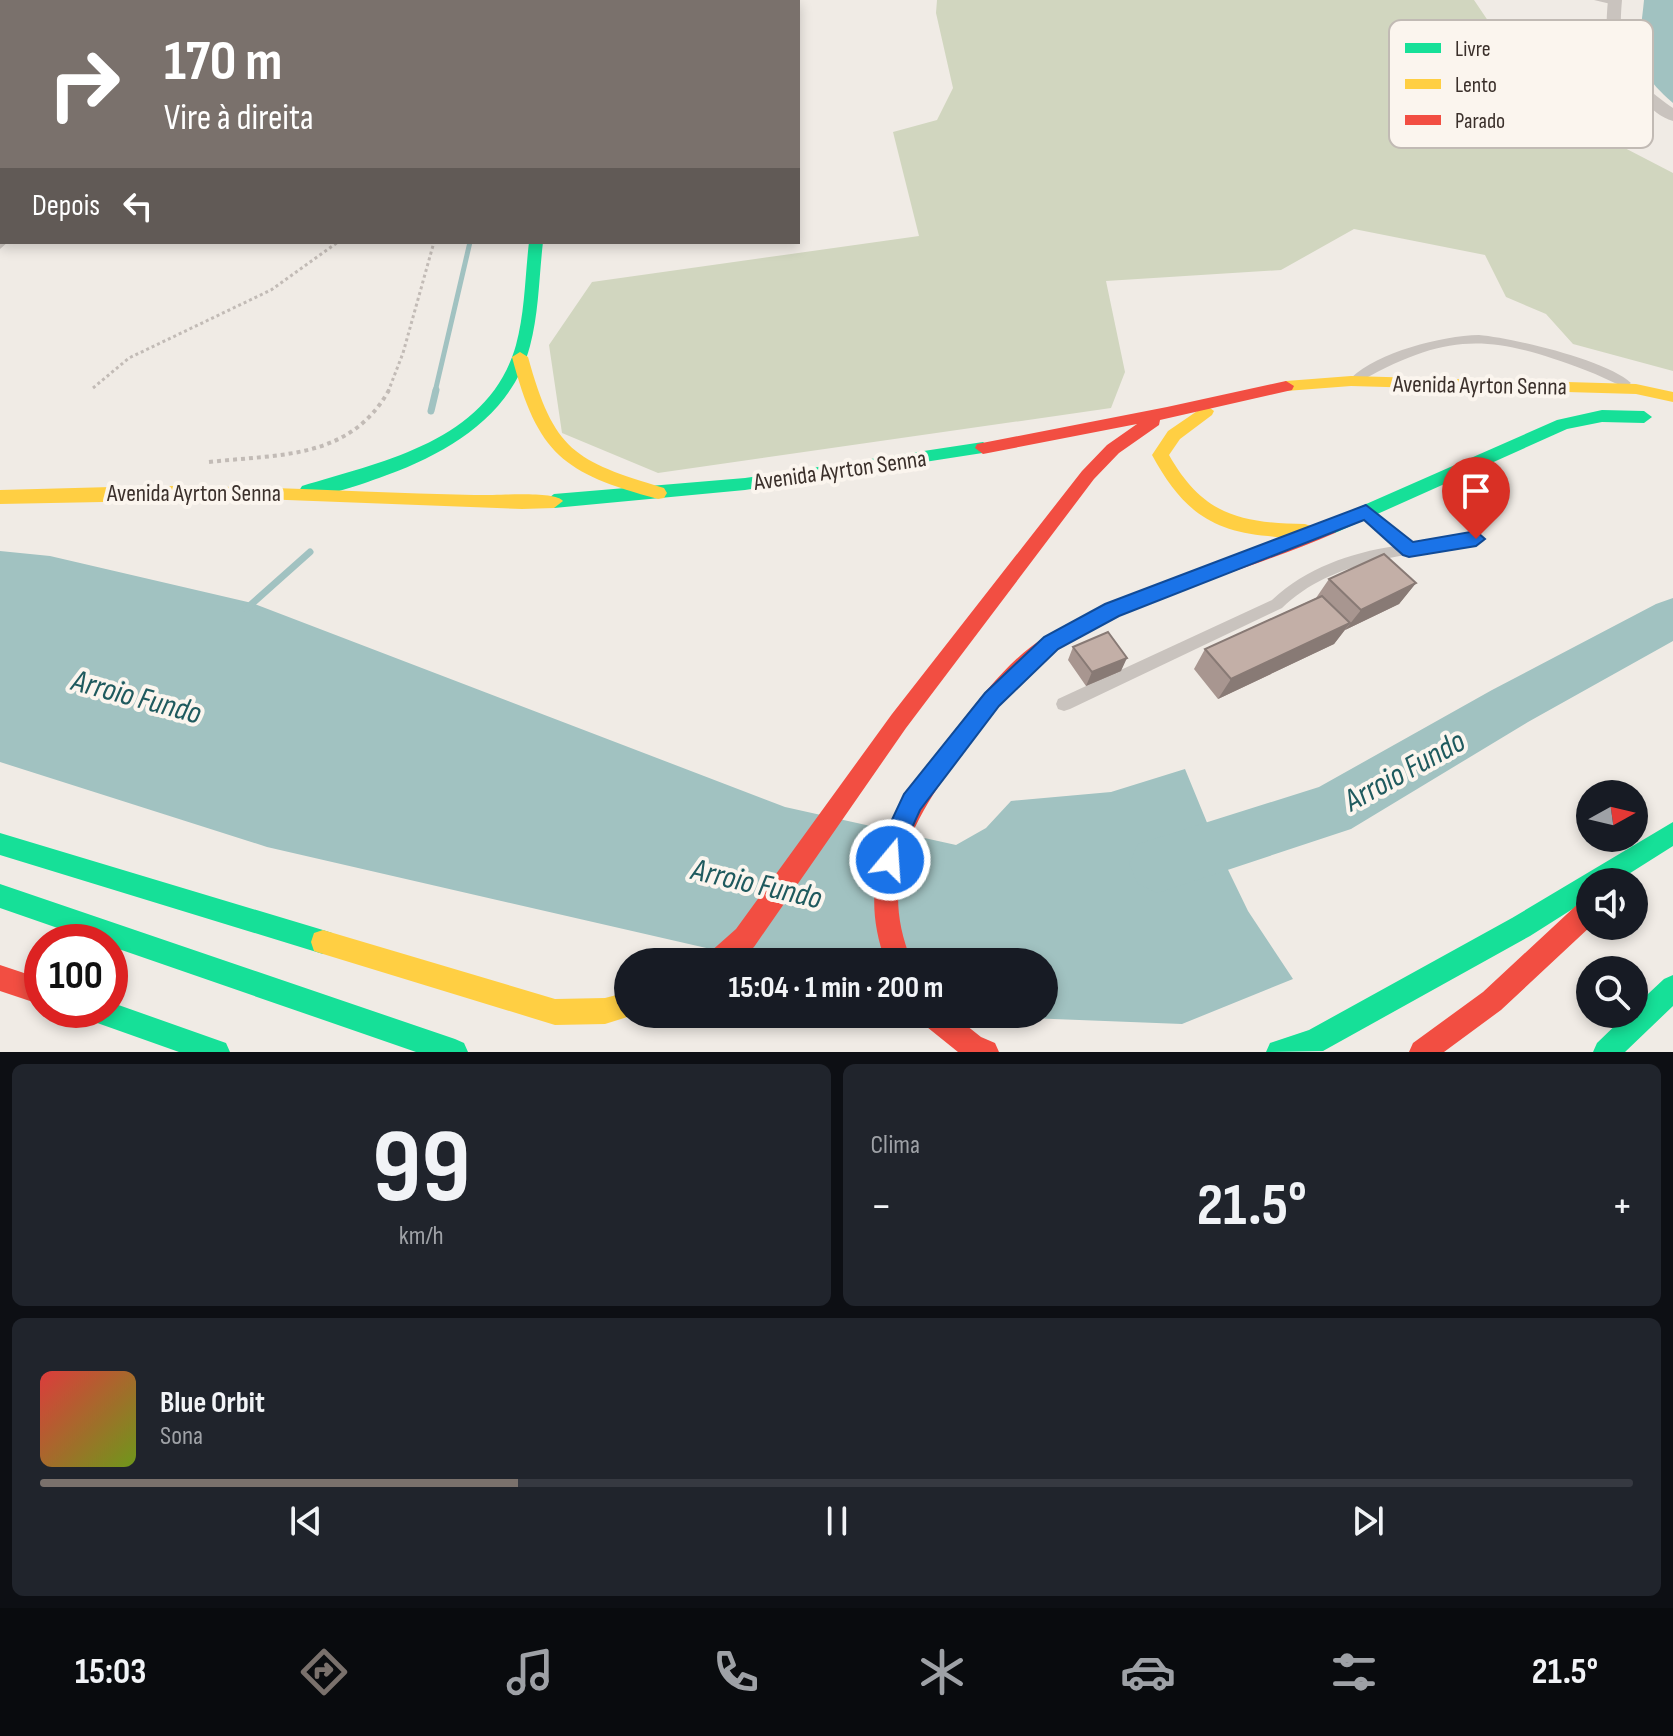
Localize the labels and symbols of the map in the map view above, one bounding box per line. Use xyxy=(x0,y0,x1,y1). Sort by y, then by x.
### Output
legend xyxy=(1389,20,1653,148)
text: Livre xyxy=(1455,36,1491,63)
text: Lento xyxy=(1455,72,1497,99)
text: Parado xyxy=(1455,108,1505,135)
street label: Avenida Ayrton Senna xyxy=(1392,369,1567,402)
street label: Avenida Ayrton Senna xyxy=(751,444,928,497)
pin xyxy=(1442,457,1510,539)
street label: Avenida Ayrton Senna xyxy=(106,479,281,508)
water label: Arroio Fundo xyxy=(66,661,206,733)
water label: Arroio Fundo xyxy=(1336,722,1472,821)
north arrow xyxy=(1576,780,1648,852)
position arrow xyxy=(848,818,932,902)
water label: Arroio Fundo xyxy=(686,850,826,918)
speed limit sign: 100 xyxy=(24,924,128,1028)

